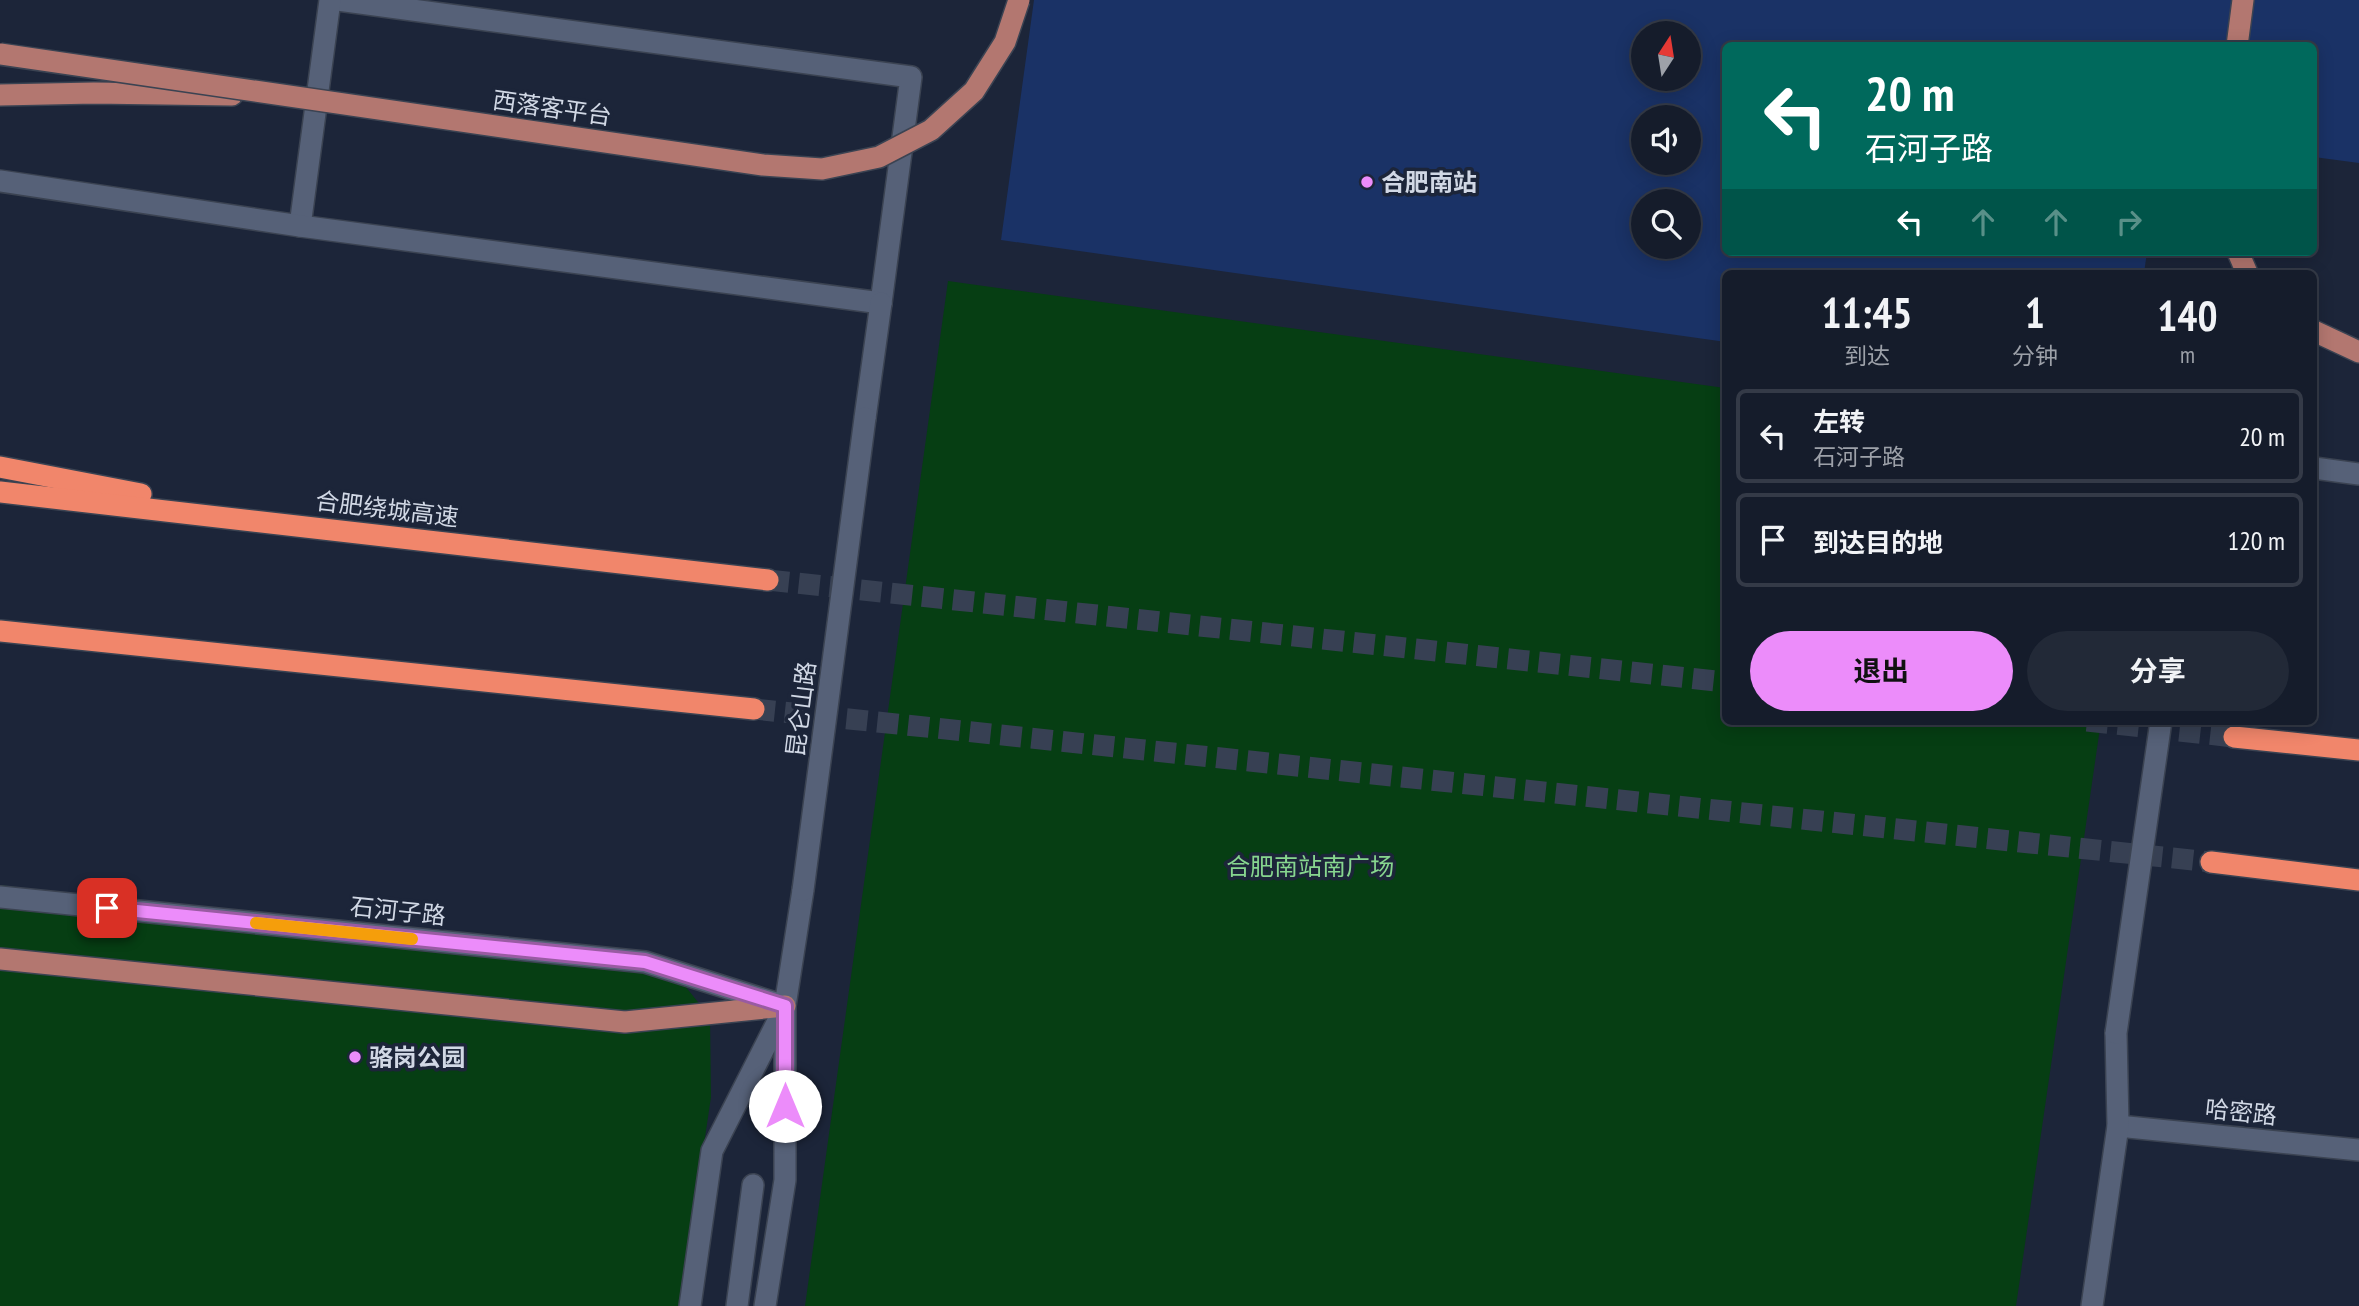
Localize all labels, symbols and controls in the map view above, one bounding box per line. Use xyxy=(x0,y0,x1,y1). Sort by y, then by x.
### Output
north arrow xyxy=(1631,21,1701,91)
map controls xyxy=(1631,21,1701,259)
text: 20 m xyxy=(1865,61,1954,125)
icon: left xyxy=(1750,70,1841,161)
street label: 西落客平台 xyxy=(490,84,614,132)
button: sound xyxy=(1631,105,1701,175)
text: 石河子路 xyxy=(1865,127,1993,169)
place label: 合肥南站 xyxy=(1381,167,1477,198)
marker: 合肥南站 xyxy=(1359,174,1375,190)
button: search xyxy=(1631,189,1701,259)
icon: left xyxy=(1891,203,1929,241)
icon: ahead xyxy=(1964,203,2002,241)
icon: ahead xyxy=(2037,203,2075,241)
icon: right xyxy=(2110,203,2148,241)
text: 11:45 xyxy=(1821,285,1912,340)
text: 1 xyxy=(2025,285,2045,340)
text: 140 xyxy=(2157,288,2218,343)
text: m xyxy=(2180,340,2195,369)
text: 到达 xyxy=(1844,341,1890,370)
text: 分钟 xyxy=(2012,341,2058,370)
text: 左转 xyxy=(1813,405,1865,438)
icon: left xyxy=(1754,417,1792,455)
text: 20 m xyxy=(2239,420,2285,453)
text: 石河子路 xyxy=(1813,442,1905,471)
street label: 合肥绕城高速 xyxy=(314,485,460,533)
icon: arrive xyxy=(1754,521,1792,559)
text: 120 m xyxy=(2227,524,2285,557)
text: 到达目的地 xyxy=(1813,526,1943,559)
button: 退出 xyxy=(1750,631,2013,711)
button: 分享 xyxy=(2027,631,2289,711)
street label: 昆仑山路 xyxy=(780,659,822,759)
park label: 合肥南站南广场 xyxy=(1226,851,1394,882)
pin xyxy=(77,878,137,938)
icon: arrive xyxy=(88,889,126,927)
street label: 石河子路 xyxy=(349,891,447,931)
place label: 骆岗公园 xyxy=(369,1042,465,1073)
marker: 骆岗公园 xyxy=(347,1049,363,1065)
position arrow xyxy=(748,1069,822,1143)
street label: 哈密路 xyxy=(2204,1093,2278,1131)

